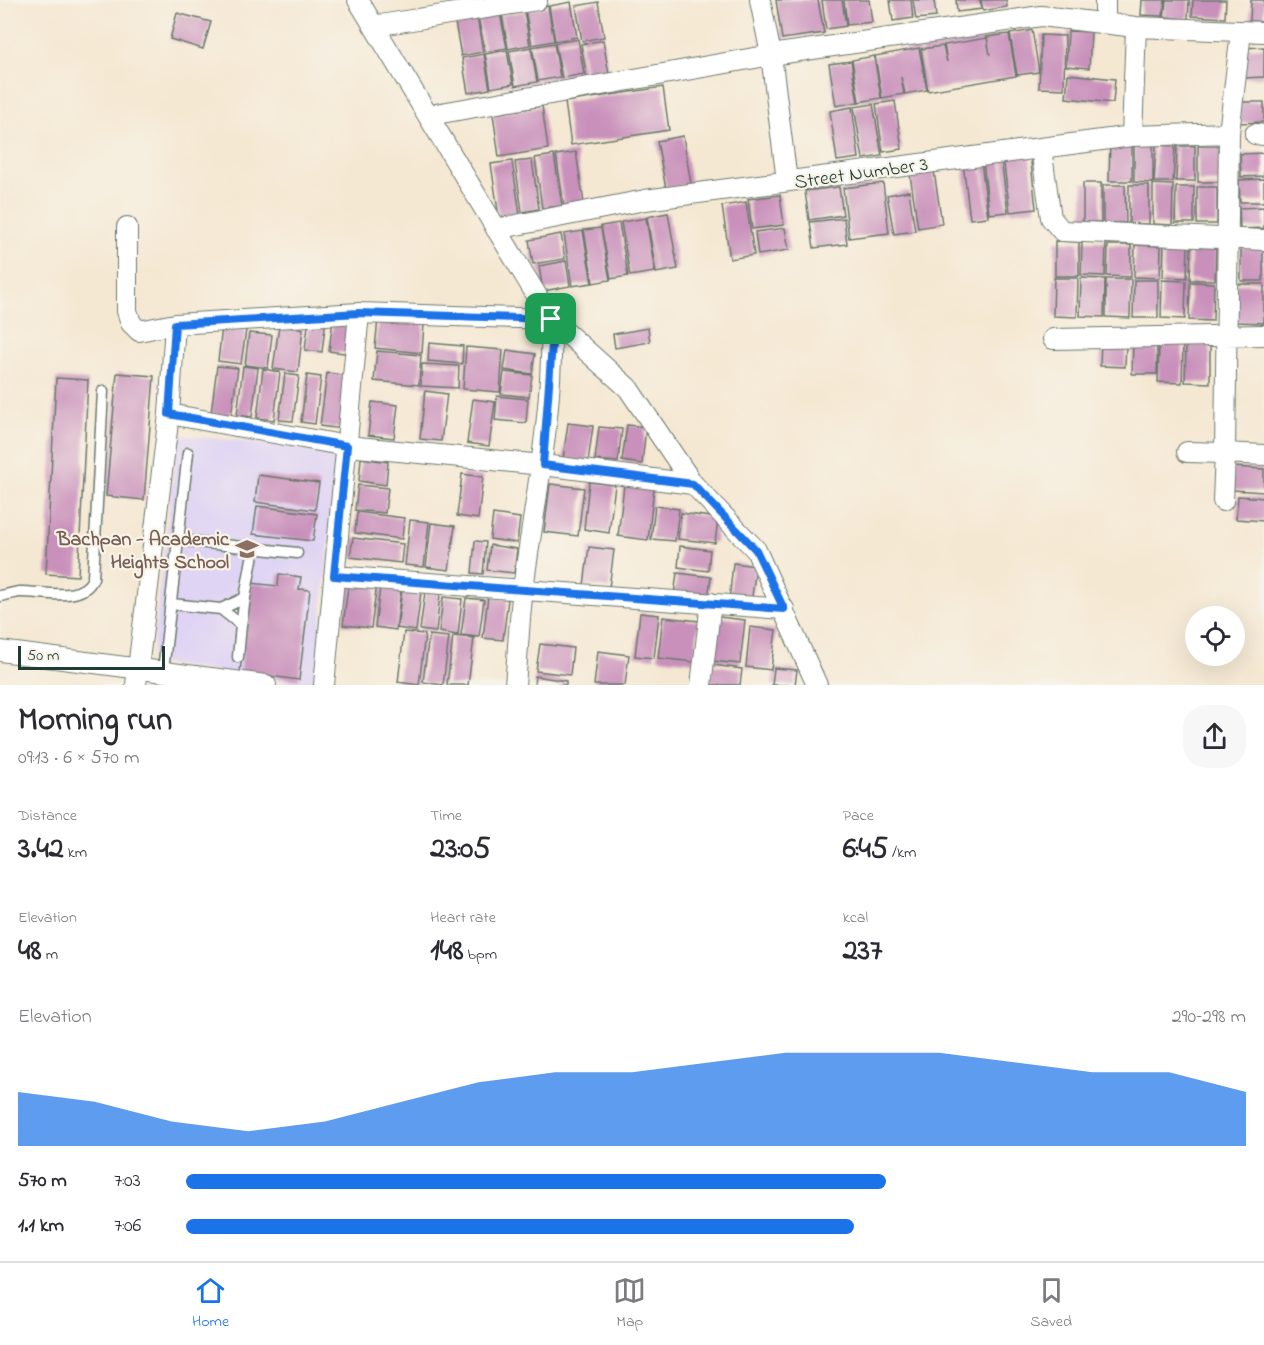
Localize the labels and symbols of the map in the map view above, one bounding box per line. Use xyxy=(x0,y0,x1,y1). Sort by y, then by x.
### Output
street label: Street Number 3 xyxy=(793,151,930,198)
pin xyxy=(525,293,576,344)
place label: Bachpan - Academic Heights School xyxy=(56,526,230,579)
school or university icon: Bachpan - Academic Heights School xyxy=(234,536,260,562)
scale bar xyxy=(18,643,165,670)

